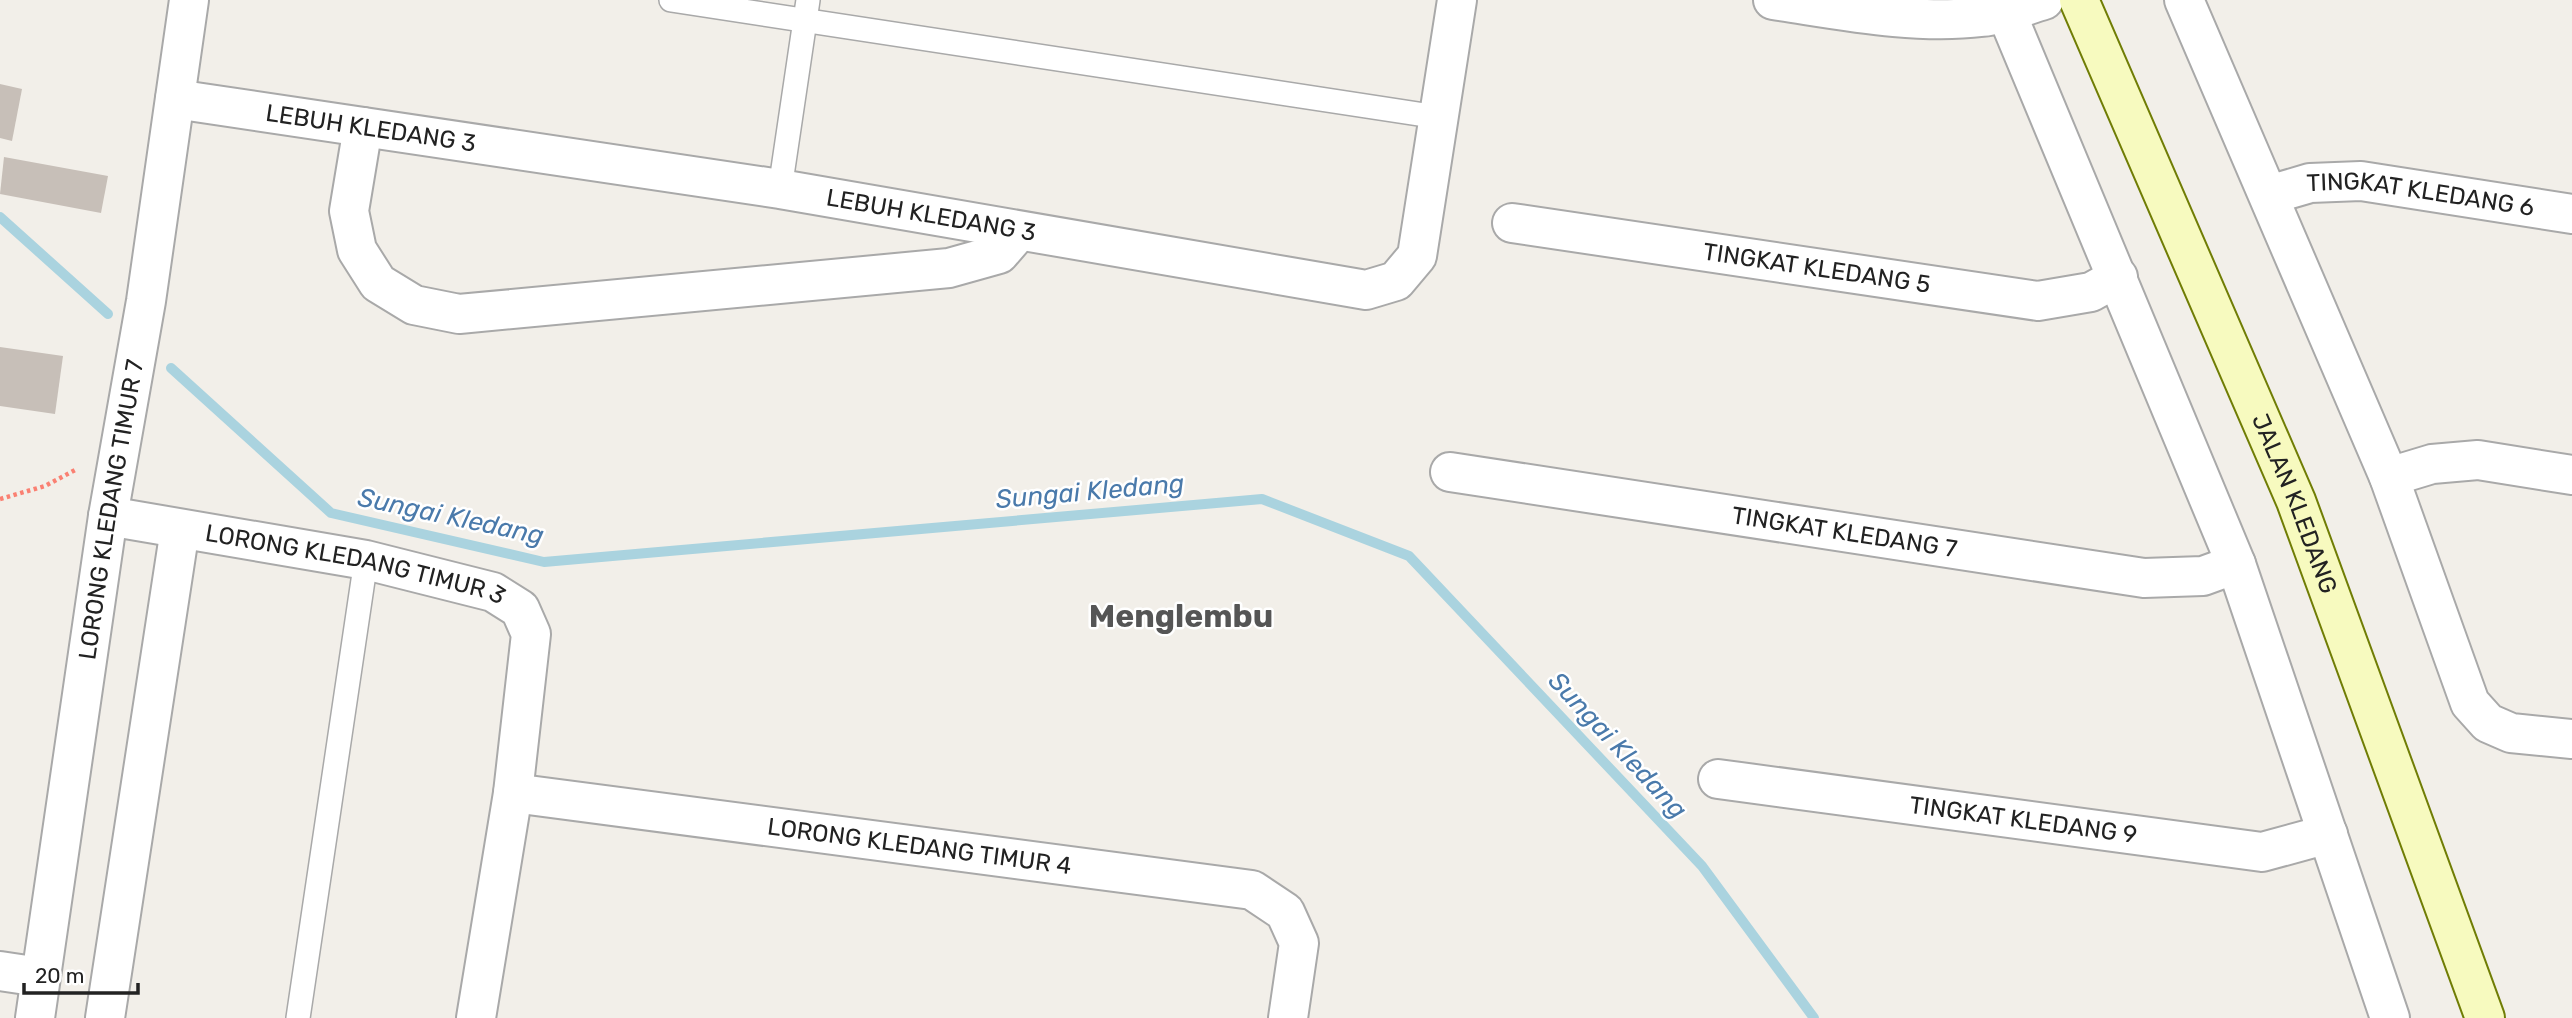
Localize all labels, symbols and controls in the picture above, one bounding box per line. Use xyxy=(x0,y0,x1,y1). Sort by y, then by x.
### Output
street label: LEBUH KLEDANG 3 xyxy=(264,99,478,158)
street label: TINGKAT KLEDANG 6 xyxy=(2306,167,2536,222)
street label: LEBUH KLEDANG 3 xyxy=(824,183,1038,247)
street label: TINGKAT KLEDANG 5 xyxy=(1701,237,1932,299)
street label: LORONG KLEDANG TIMUR 7 xyxy=(73,357,149,662)
street label: JALAN KLEDANG xyxy=(2246,410,2343,597)
water label: Sungai Kledang xyxy=(994,468,1186,515)
water label: Sungai Kledang xyxy=(355,482,547,551)
street label: TINGKAT KLEDANG 7 xyxy=(1730,501,1959,563)
street label: LORONG KLEDANG TIMUR 3 xyxy=(203,519,511,610)
district label: Menglembu xyxy=(1089,597,1273,635)
water label: Sungai Kledang xyxy=(1542,666,1693,825)
street label: TINGKAT KLEDANG 9 xyxy=(1908,791,2139,849)
street label: LORONG KLEDANG TIMUR 4 xyxy=(766,813,1073,880)
scale bar xyxy=(24,951,138,995)
text: 20 m xyxy=(35,963,84,988)

